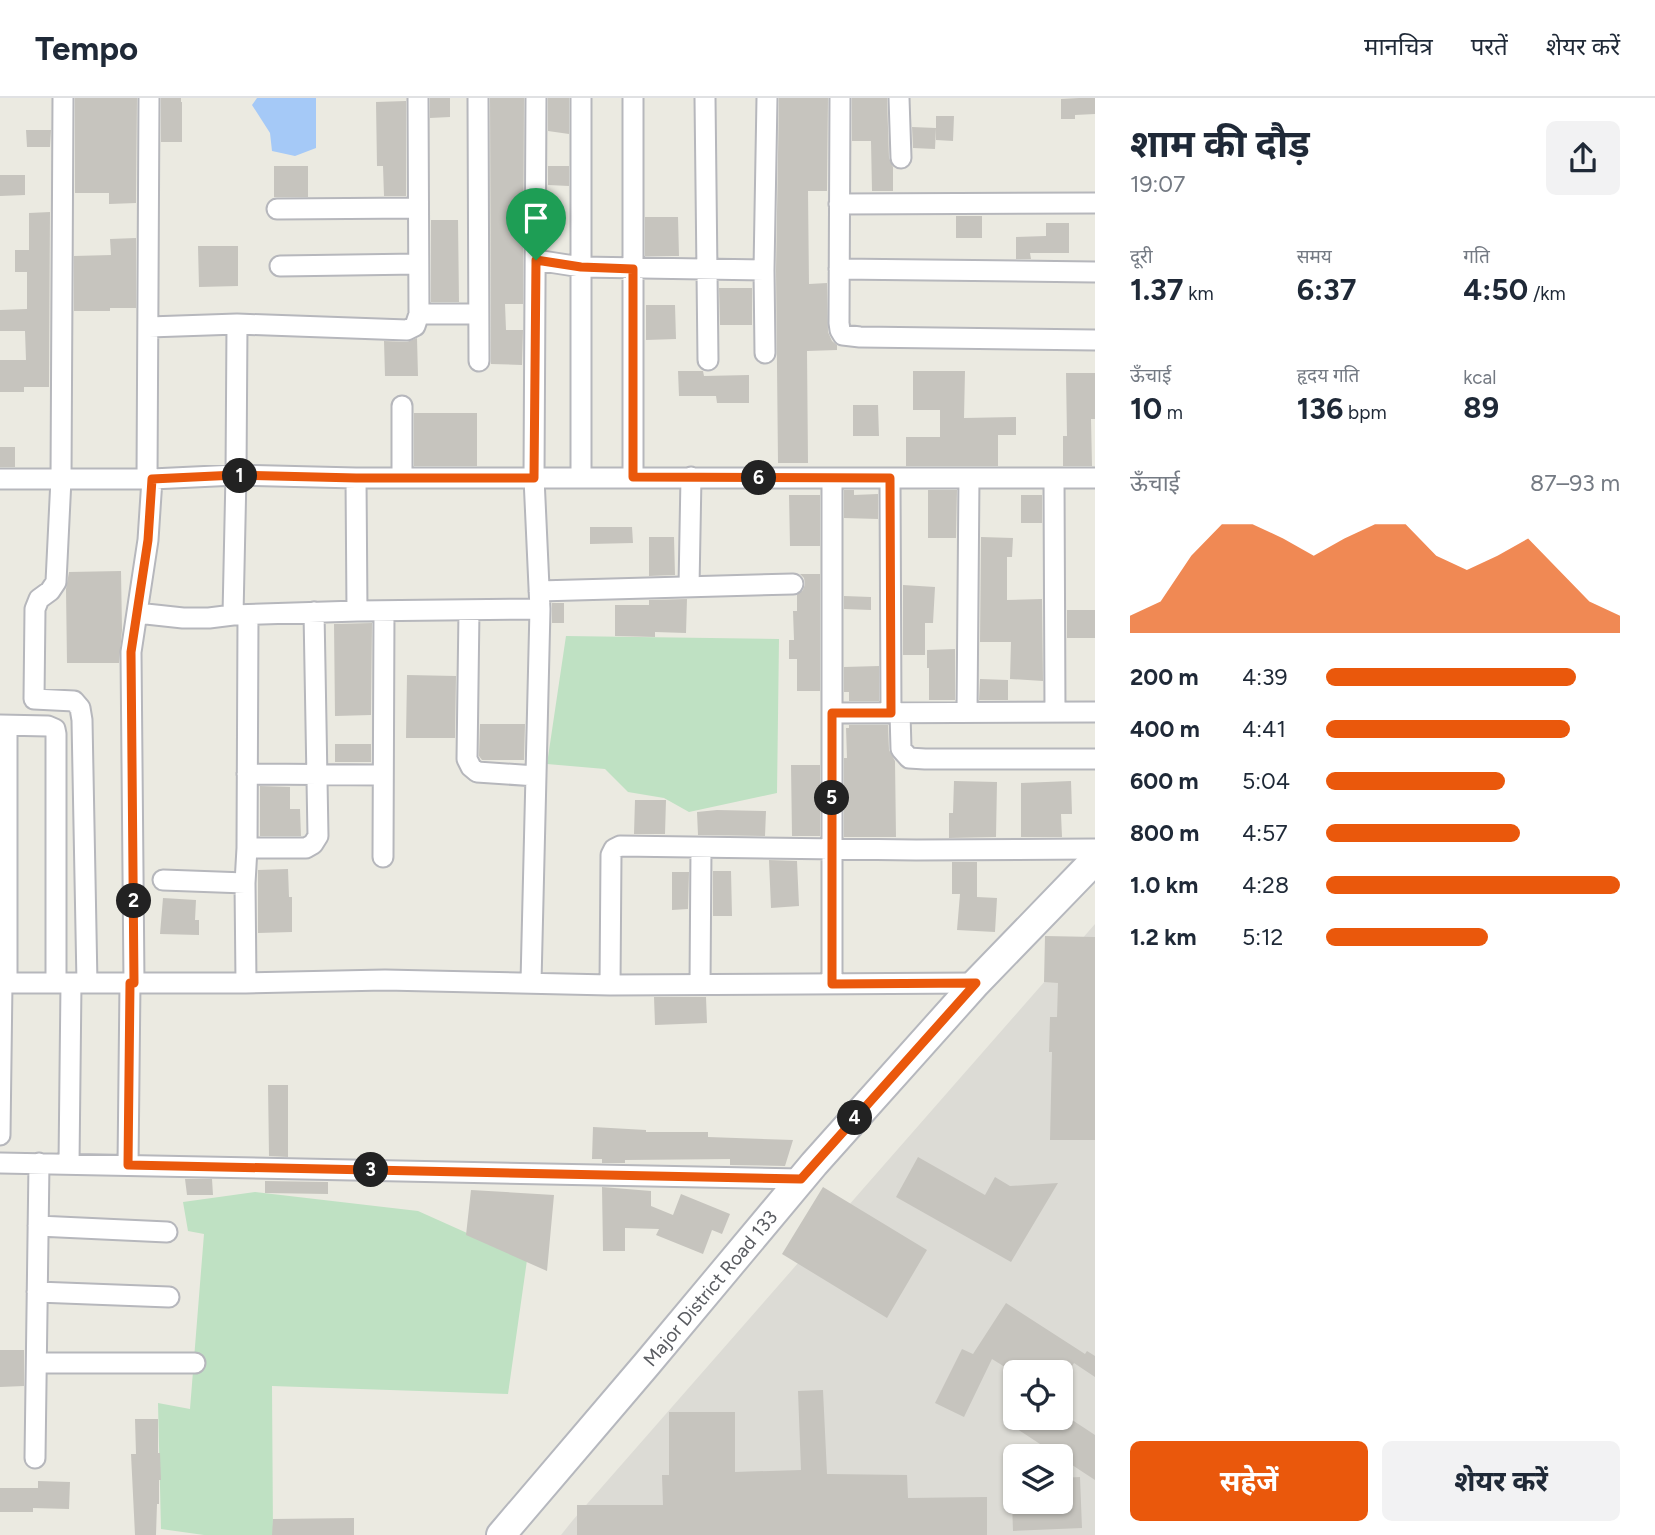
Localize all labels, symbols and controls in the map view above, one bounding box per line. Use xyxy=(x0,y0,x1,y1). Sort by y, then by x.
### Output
text: Tempo xyxy=(35,29,138,68)
text: मानचित्र xyxy=(1364,32,1433,61)
text: परतें xyxy=(1471,32,1508,61)
text: शेयर करें xyxy=(1546,32,1620,61)
text: शाम की दौड़ xyxy=(1130,121,1310,167)
button: share xyxy=(1546,121,1620,195)
text: 19:07 xyxy=(1130,170,1185,198)
pin xyxy=(506,188,566,260)
icon: arrive xyxy=(517,199,555,237)
text: दूरी xyxy=(1130,245,1153,268)
text: समय xyxy=(1297,245,1332,268)
text: गति xyxy=(1463,245,1490,268)
text: 1.37 xyxy=(1130,271,1183,308)
text: 6:37 xyxy=(1297,271,1356,308)
text: 4:50 xyxy=(1463,271,1528,308)
text: km xyxy=(1183,282,1214,305)
text: /km xyxy=(1528,282,1566,305)
text: ऊँचाई xyxy=(1130,364,1171,387)
text: हृदय गति xyxy=(1297,364,1359,387)
text: kcal xyxy=(1463,366,1497,389)
text: 89 xyxy=(1463,389,1499,426)
text: 10 xyxy=(1130,390,1162,427)
text: 136 xyxy=(1297,390,1343,427)
text: m xyxy=(1162,401,1183,424)
text: bpm xyxy=(1343,401,1387,424)
pin: 1 xyxy=(222,458,258,494)
pin: 6 xyxy=(742,460,776,496)
text: 1 xyxy=(235,464,244,487)
text: 6 xyxy=(753,466,764,489)
text: ऊँचाई xyxy=(1130,469,1180,497)
text: 87–93 m xyxy=(1530,469,1620,497)
text: 200 m xyxy=(1130,663,1199,691)
text: 4:39 xyxy=(1242,663,1288,691)
text: 400 m xyxy=(1130,715,1200,743)
text: 4:41 xyxy=(1242,715,1286,743)
text: 600 m xyxy=(1130,767,1199,795)
text: 5:04 xyxy=(1242,767,1290,795)
pin: 5 xyxy=(814,780,850,816)
text: 5 xyxy=(826,786,837,809)
text: 800 m xyxy=(1130,819,1199,847)
text: 4:57 xyxy=(1242,819,1288,847)
text: 1.0 km xyxy=(1130,871,1198,899)
text: 4:28 xyxy=(1242,871,1289,899)
pin: 2 xyxy=(116,884,152,918)
text: 2 xyxy=(128,889,139,912)
text: 1.2 km xyxy=(1130,923,1197,951)
text: 5:12 xyxy=(1242,923,1283,951)
pin: 4 xyxy=(838,1100,872,1136)
text: 4 xyxy=(848,1106,861,1129)
pin: 3 xyxy=(354,1152,388,1188)
text: 3 xyxy=(365,1158,376,1181)
street label: Major District Road 133 xyxy=(638,1206,782,1371)
map controls xyxy=(1003,1360,1073,1514)
button: locate xyxy=(1003,1360,1073,1430)
button: सहेजें xyxy=(1130,1441,1368,1521)
button: शेयर करें xyxy=(1382,1441,1620,1521)
button: layers xyxy=(1003,1444,1073,1514)

